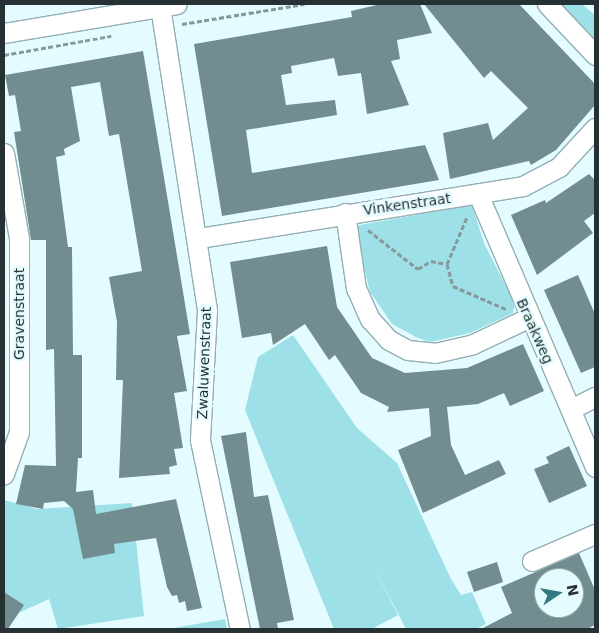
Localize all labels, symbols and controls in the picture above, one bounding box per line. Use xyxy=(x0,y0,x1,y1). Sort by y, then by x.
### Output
street label: Vinkenstraat xyxy=(362,190,452,218)
street label: Gravenstraat xyxy=(11,268,27,360)
street label: Braakweg xyxy=(513,296,557,366)
street label: Zwaluwenstraat xyxy=(194,306,214,420)
north arrow xyxy=(534,568,584,618)
text: N xyxy=(564,583,582,597)

